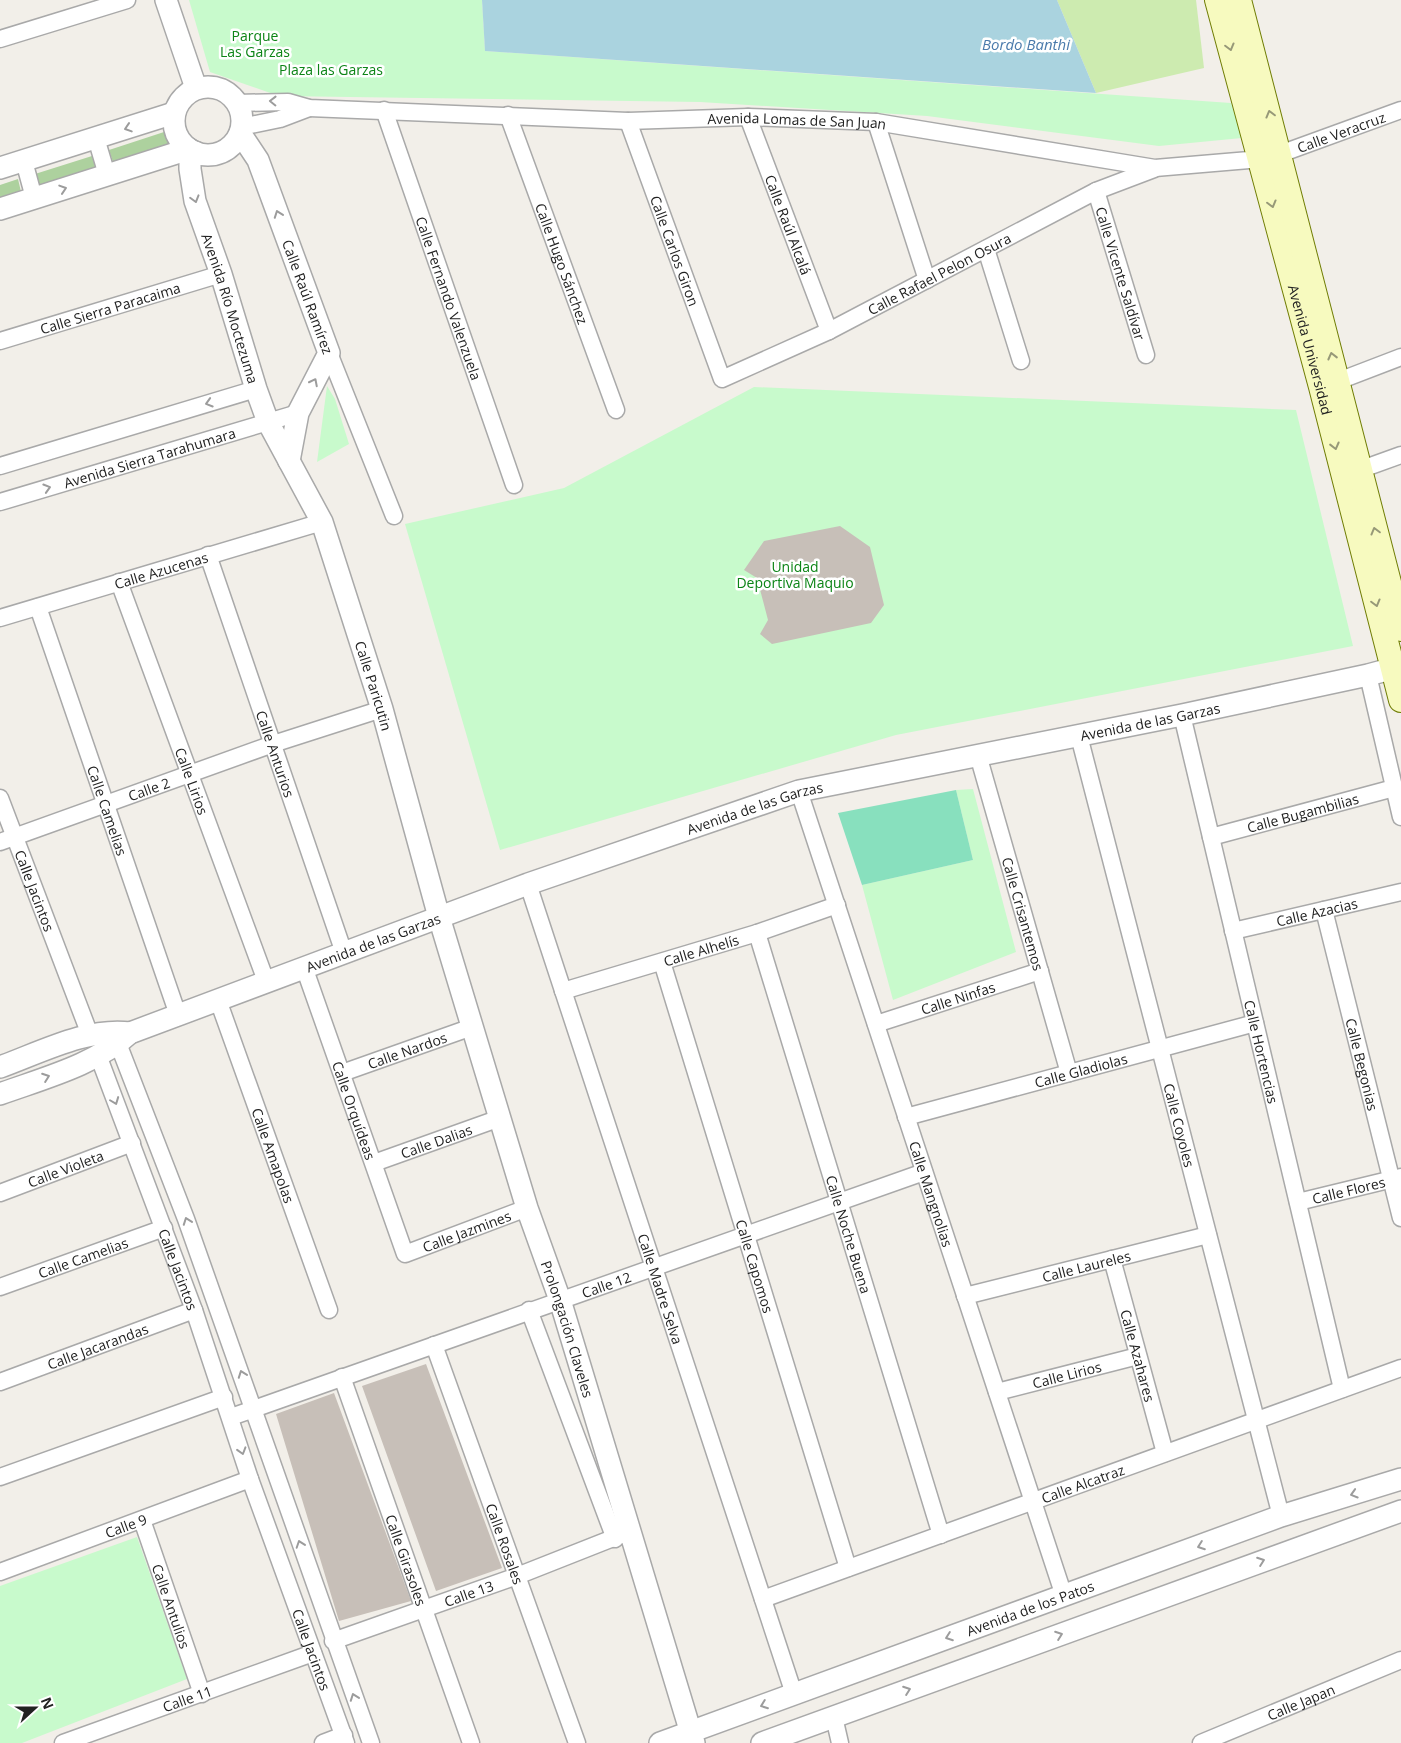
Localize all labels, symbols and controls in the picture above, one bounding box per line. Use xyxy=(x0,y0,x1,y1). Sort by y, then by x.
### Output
park label: Parque Las Garzas xyxy=(220,26,290,61)
water label: Bordo Banthi xyxy=(982,34,1070,54)
one-way arrow xyxy=(1224,43,1235,51)
park label: Plaza las Garzas xyxy=(279,60,383,79)
one-way arrow xyxy=(269,96,277,107)
street label: Avenida Lomas de San Juan xyxy=(707,107,888,133)
street label: Calle Veracruz xyxy=(1294,107,1388,157)
one-way arrow xyxy=(1265,111,1275,119)
one-way arrow xyxy=(124,122,133,132)
street label: Calle Raúl Alcalá xyxy=(761,172,816,277)
one-way arrow xyxy=(58,184,67,194)
street label: Calle Carlos Giron xyxy=(646,193,704,309)
one-way arrow xyxy=(189,194,200,203)
one-way arrow xyxy=(1267,199,1277,207)
street label: Calle Hugo Sánchez xyxy=(531,200,593,327)
street label: Calle Vicente Saldívar xyxy=(1092,204,1150,343)
one-way arrow xyxy=(274,210,284,219)
street label: Calle Fernando Valenzuela xyxy=(412,214,486,382)
street label: Calle Rafael Pelon Osura xyxy=(864,228,1014,319)
street label: Avenida Río Moctezuma xyxy=(198,231,263,386)
street label: Calle Raúl Ramírez xyxy=(279,237,338,357)
street label: Calle Sierra Paracaima xyxy=(38,277,183,338)
street label: Avenida Universidad xyxy=(1284,282,1337,417)
one-way arrow xyxy=(1327,352,1338,361)
one-way arrow xyxy=(308,378,318,387)
one-way arrow xyxy=(205,398,213,408)
street label: Avenida Sierra Tarahumara xyxy=(61,423,238,492)
one-way arrow xyxy=(1329,441,1340,450)
one-way arrow xyxy=(42,484,50,494)
one-way arrow xyxy=(1371,528,1381,536)
street label: Calle Azucenas xyxy=(112,547,210,593)
park label: Unidad Deportiva Maquio xyxy=(736,557,854,592)
one-way arrow xyxy=(1370,599,1381,608)
street label: Calle Paricutin xyxy=(351,638,397,733)
street label: Avenida de las Garzas xyxy=(1078,698,1222,745)
street label: Calle Anturios xyxy=(252,708,300,800)
street label: Calle Lirios xyxy=(171,745,213,818)
street label: Calle Camelias xyxy=(84,763,132,858)
street label: Calle 2 xyxy=(125,772,172,805)
street label: Avenida de las Garzas xyxy=(684,777,825,838)
street label: Calle Bugambilias xyxy=(1245,788,1361,836)
street label: Calle Jacintos xyxy=(11,847,59,934)
street label: Calle Crisantemos xyxy=(998,855,1049,973)
street label: Calle Azacias xyxy=(1274,893,1360,930)
street label: Avenida de las Garzas xyxy=(303,908,443,976)
street label: Calle Alhelís xyxy=(661,929,741,970)
street label: Calle Ninfas xyxy=(918,977,998,1018)
street label: Calle Hortencias xyxy=(1240,998,1283,1106)
street label: Calle Begonias xyxy=(1342,1016,1383,1113)
street label: Calle Nardos xyxy=(365,1027,450,1073)
street label: Calle Gladiolas xyxy=(1032,1048,1130,1091)
street label: Calle Orquídeas xyxy=(328,1058,381,1163)
one-way arrow xyxy=(41,1073,50,1083)
street label: Calle Coyoles xyxy=(1160,1081,1200,1169)
one-way arrow xyxy=(109,1096,119,1105)
street label: Calle Amapolas xyxy=(248,1105,300,1206)
street label: Calle Dalias xyxy=(398,1119,475,1162)
street label: Calle Mangnolias xyxy=(905,1138,958,1249)
street label: Calle Violeta xyxy=(25,1145,106,1191)
street label: Calle Flores xyxy=(1310,1172,1387,1208)
street label: Calle Noche Buena xyxy=(822,1173,876,1296)
street label: Calle Jazmines xyxy=(420,1205,514,1256)
one-way arrow xyxy=(183,1217,193,1225)
street label: Calle Capomos xyxy=(732,1217,779,1315)
street label: Calle Jacintos xyxy=(155,1226,203,1313)
street label: Calle Madre Selva xyxy=(634,1231,688,1346)
street label: Calle Camelias xyxy=(35,1232,131,1282)
street label: Calle Laureles xyxy=(1040,1245,1133,1286)
street label: Prolongación Claveles xyxy=(537,1258,598,1400)
street label: Calle 12 xyxy=(579,1267,634,1302)
street label: Calle Azahares xyxy=(1117,1307,1160,1404)
street label: Calle Jacarandas xyxy=(44,1318,151,1373)
street label: Calle Lirios xyxy=(1030,1356,1104,1392)
one-way arrow xyxy=(238,1370,248,1378)
one-way arrow xyxy=(236,1446,246,1455)
street label: Calle Alcatraz xyxy=(1038,1459,1127,1507)
one-way arrow xyxy=(1351,1488,1359,1498)
street label: Calle Rosales xyxy=(482,1500,529,1587)
street label: Calle 9 xyxy=(102,1509,149,1542)
street label: Calle Girasoles xyxy=(382,1512,431,1609)
one-way arrow xyxy=(296,1540,306,1549)
one-way arrow xyxy=(1197,1540,1205,1550)
one-way arrow xyxy=(1257,1557,1265,1567)
street label: Calle Antulios xyxy=(148,1561,195,1651)
street label: Calle 13 xyxy=(441,1576,496,1611)
street label: Avenida de los Patos xyxy=(964,1576,1097,1640)
street label: Calle Jacintos xyxy=(288,1606,336,1693)
one-way arrow xyxy=(946,1631,954,1641)
one-way arrow xyxy=(1054,1631,1063,1641)
street label: Calle Japan xyxy=(1264,1679,1338,1724)
street label: Calle 11 xyxy=(160,1681,215,1716)
north arrow xyxy=(10,1683,60,1733)
one-way arrow xyxy=(902,1686,910,1696)
one-way arrow xyxy=(350,1693,360,1702)
text: N xyxy=(37,1694,59,1712)
one-way arrow xyxy=(760,1699,769,1710)

